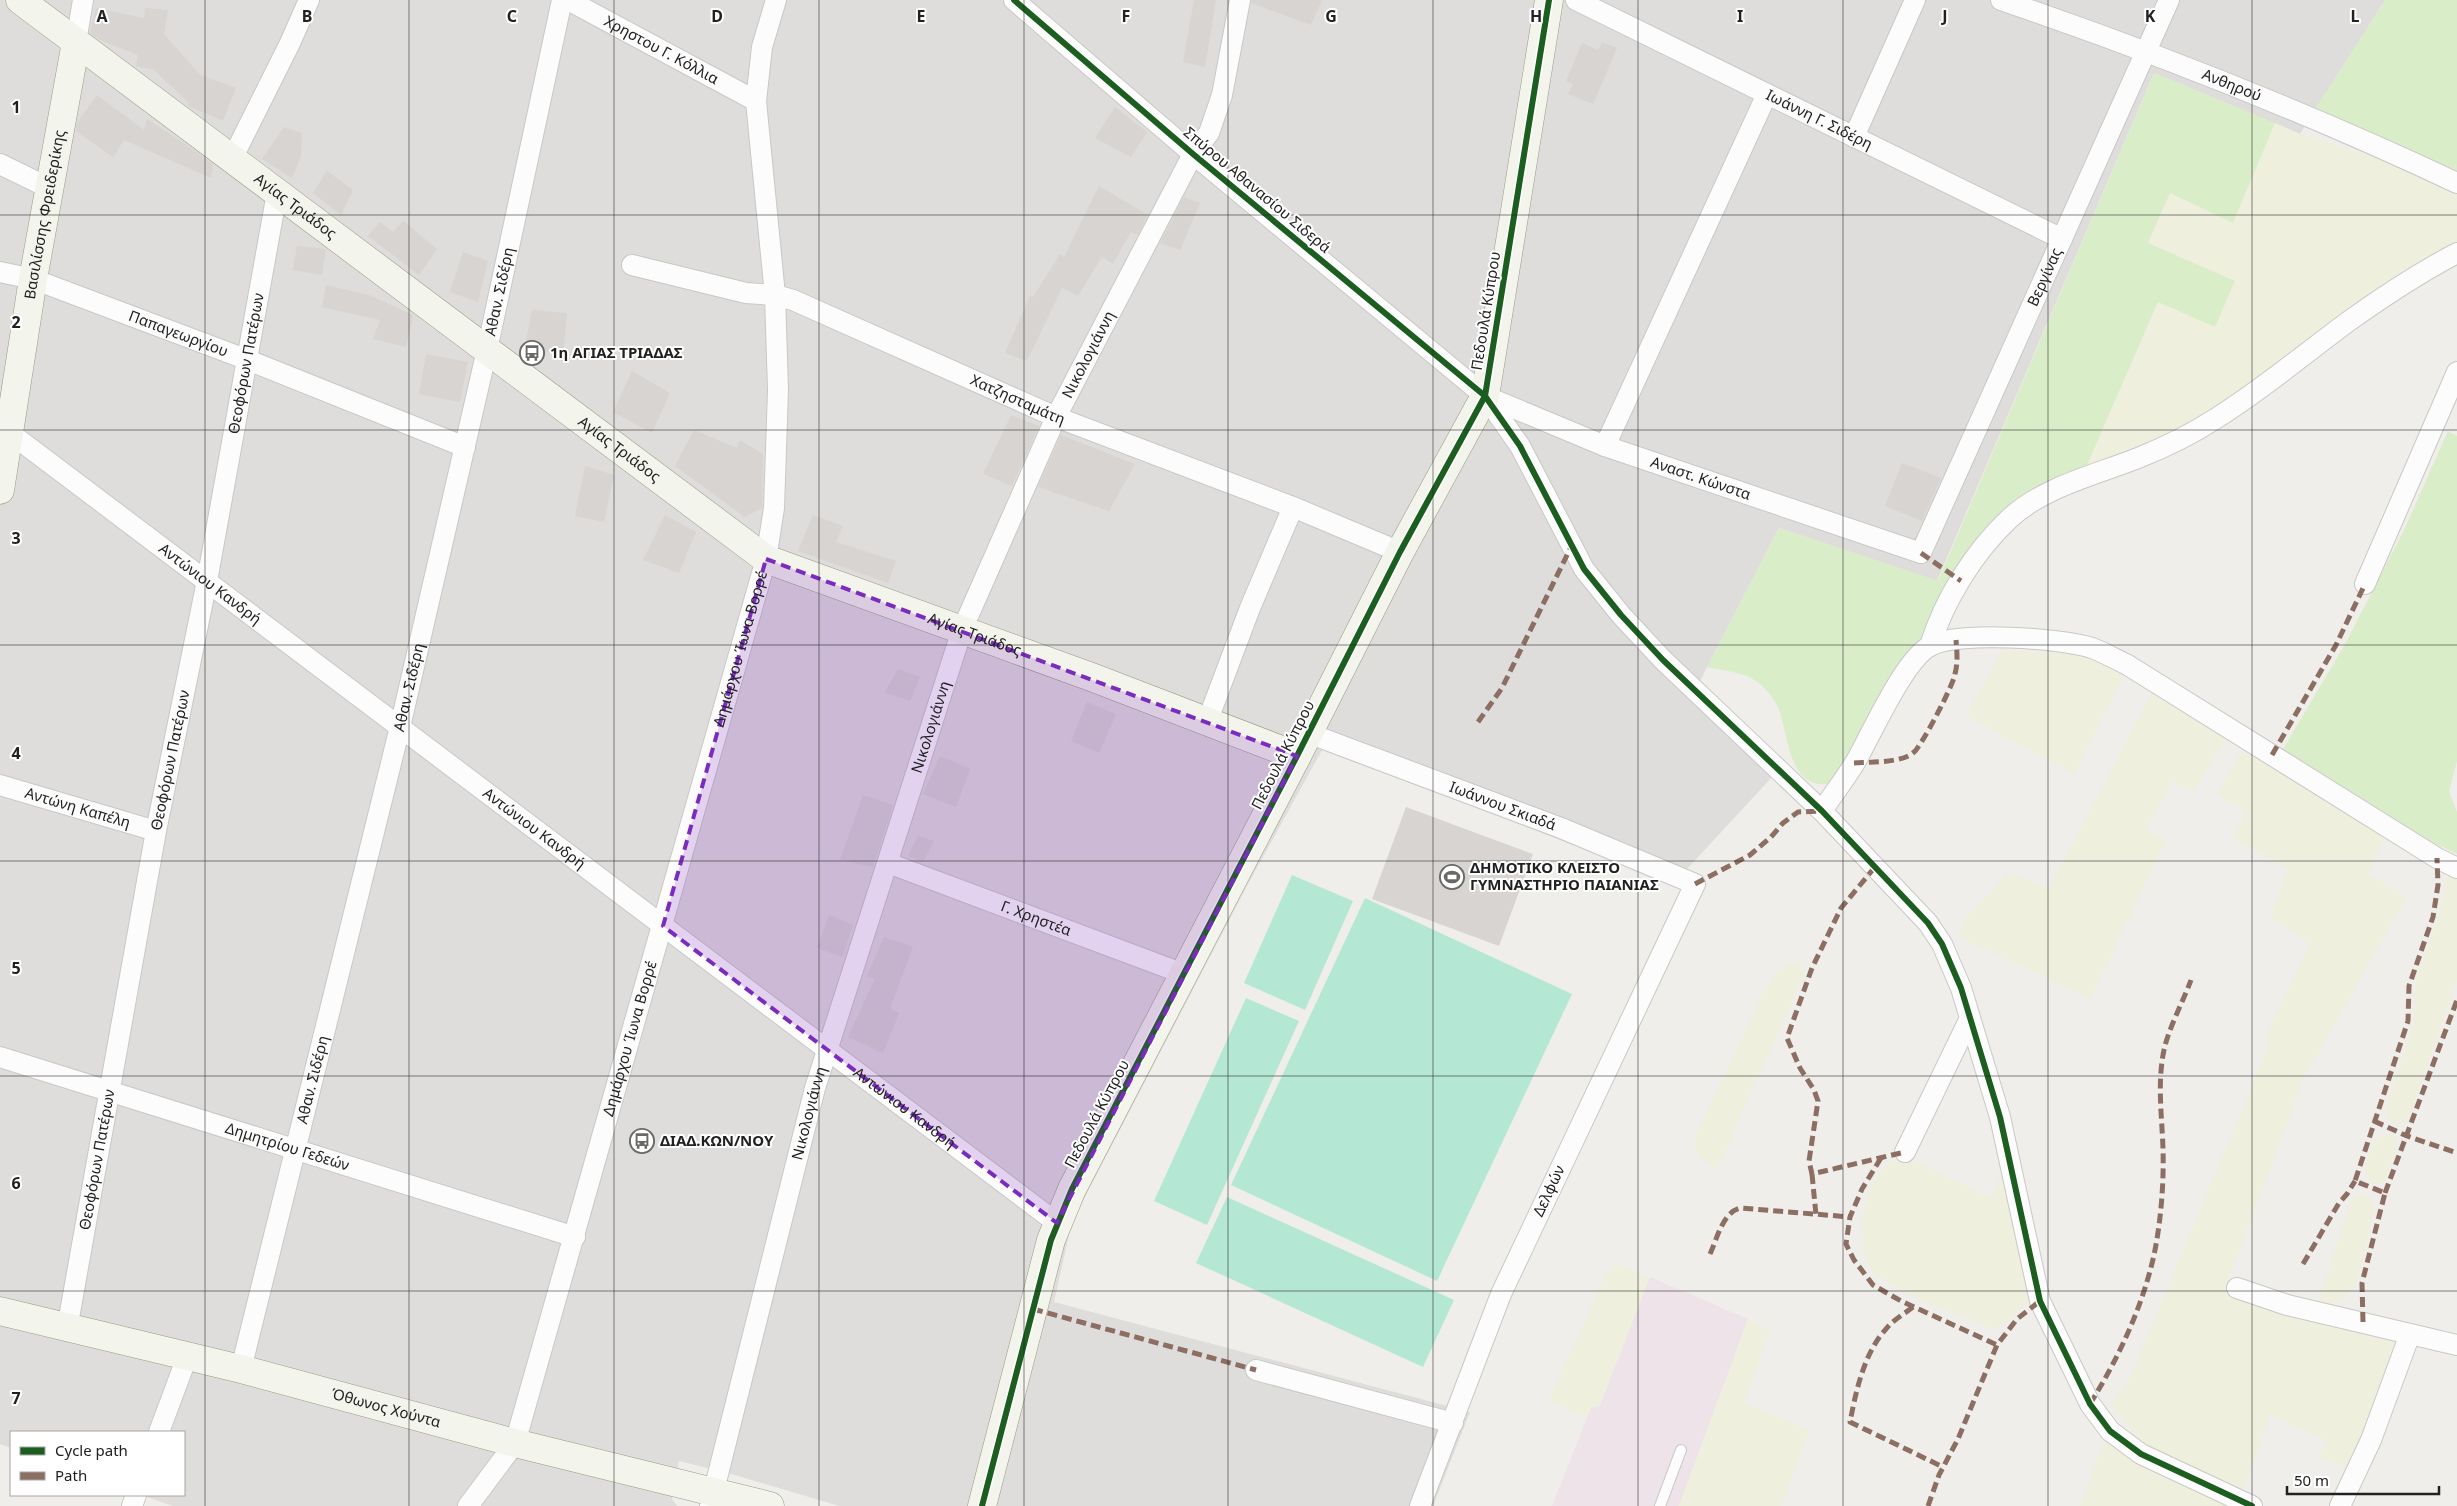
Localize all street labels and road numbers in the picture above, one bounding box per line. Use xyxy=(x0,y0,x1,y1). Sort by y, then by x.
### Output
street label: Χρηστου Γ. Κόλλια xyxy=(601,10,723,88)
street label: Ανθηρού xyxy=(2199,63,2265,105)
street label: Ιωάννη Γ. Σιδέρη xyxy=(1763,84,1876,153)
street label: Σπύρου Αθανασίου Σιδερά xyxy=(1180,122,1336,257)
street label: Βασιλίσσης Φρειδερίκης xyxy=(19,128,69,301)
street label: Αγίας Τριάδος xyxy=(251,168,341,243)
street label: Βεργίνας xyxy=(2022,244,2066,309)
street label: Αθαν. Σιδέρη xyxy=(479,245,518,338)
street label: Πεδουλά Κύπρου xyxy=(1466,250,1504,372)
street label: Θεοφόρων Πατέρων xyxy=(223,291,268,435)
street label: Παπαγεωργίου xyxy=(126,305,231,361)
street label: Νικολογιάννη xyxy=(1057,307,1119,401)
street label: Χατζησταμάτη xyxy=(968,369,1068,429)
street label: Αγίας Τριάδος xyxy=(575,411,665,486)
street label: Αναστ. Κώνστα xyxy=(1648,451,1754,504)
street label: Αντώνιου Κανδρή xyxy=(155,538,266,628)
street label: Δημάρχου Ίωνα Βορρέ xyxy=(708,569,771,729)
street label: Αγίας Τριάδος xyxy=(925,608,1024,660)
street label: Αθαν. Σιδέρη xyxy=(388,641,428,733)
street label: Νικολογιάννη xyxy=(906,678,954,776)
street label: Θεοφόρων Πατέρων xyxy=(145,688,194,832)
street label: Πεδουλά Κύπρου xyxy=(1246,696,1318,813)
street label: Ιωάννου Σκιαδά xyxy=(1447,776,1560,835)
street label: Αντώνη Καπέλη xyxy=(23,782,133,832)
street label: Αντώνιου Κανδρή xyxy=(479,782,590,873)
street label: Γ. Χρηστέα xyxy=(998,895,1075,940)
street label: Δημάρχου Ίωνα Βορρέ xyxy=(597,958,660,1118)
street label: Αθαν. Σιδέρη xyxy=(291,1033,332,1126)
street label: Πεδουλά Κύπρου xyxy=(1059,1056,1133,1171)
street label: Αντώνιου Κανδρή xyxy=(850,1062,961,1152)
street label: Νικολογιάννη xyxy=(786,1064,830,1162)
street label: Θεοφόρων Πατέρων xyxy=(74,1087,119,1232)
street label: Δημητρίου Γεδεών xyxy=(223,1117,352,1175)
street label: Δελφών xyxy=(1527,1161,1569,1220)
street label: Όθωνος Χούντα xyxy=(329,1383,444,1432)

